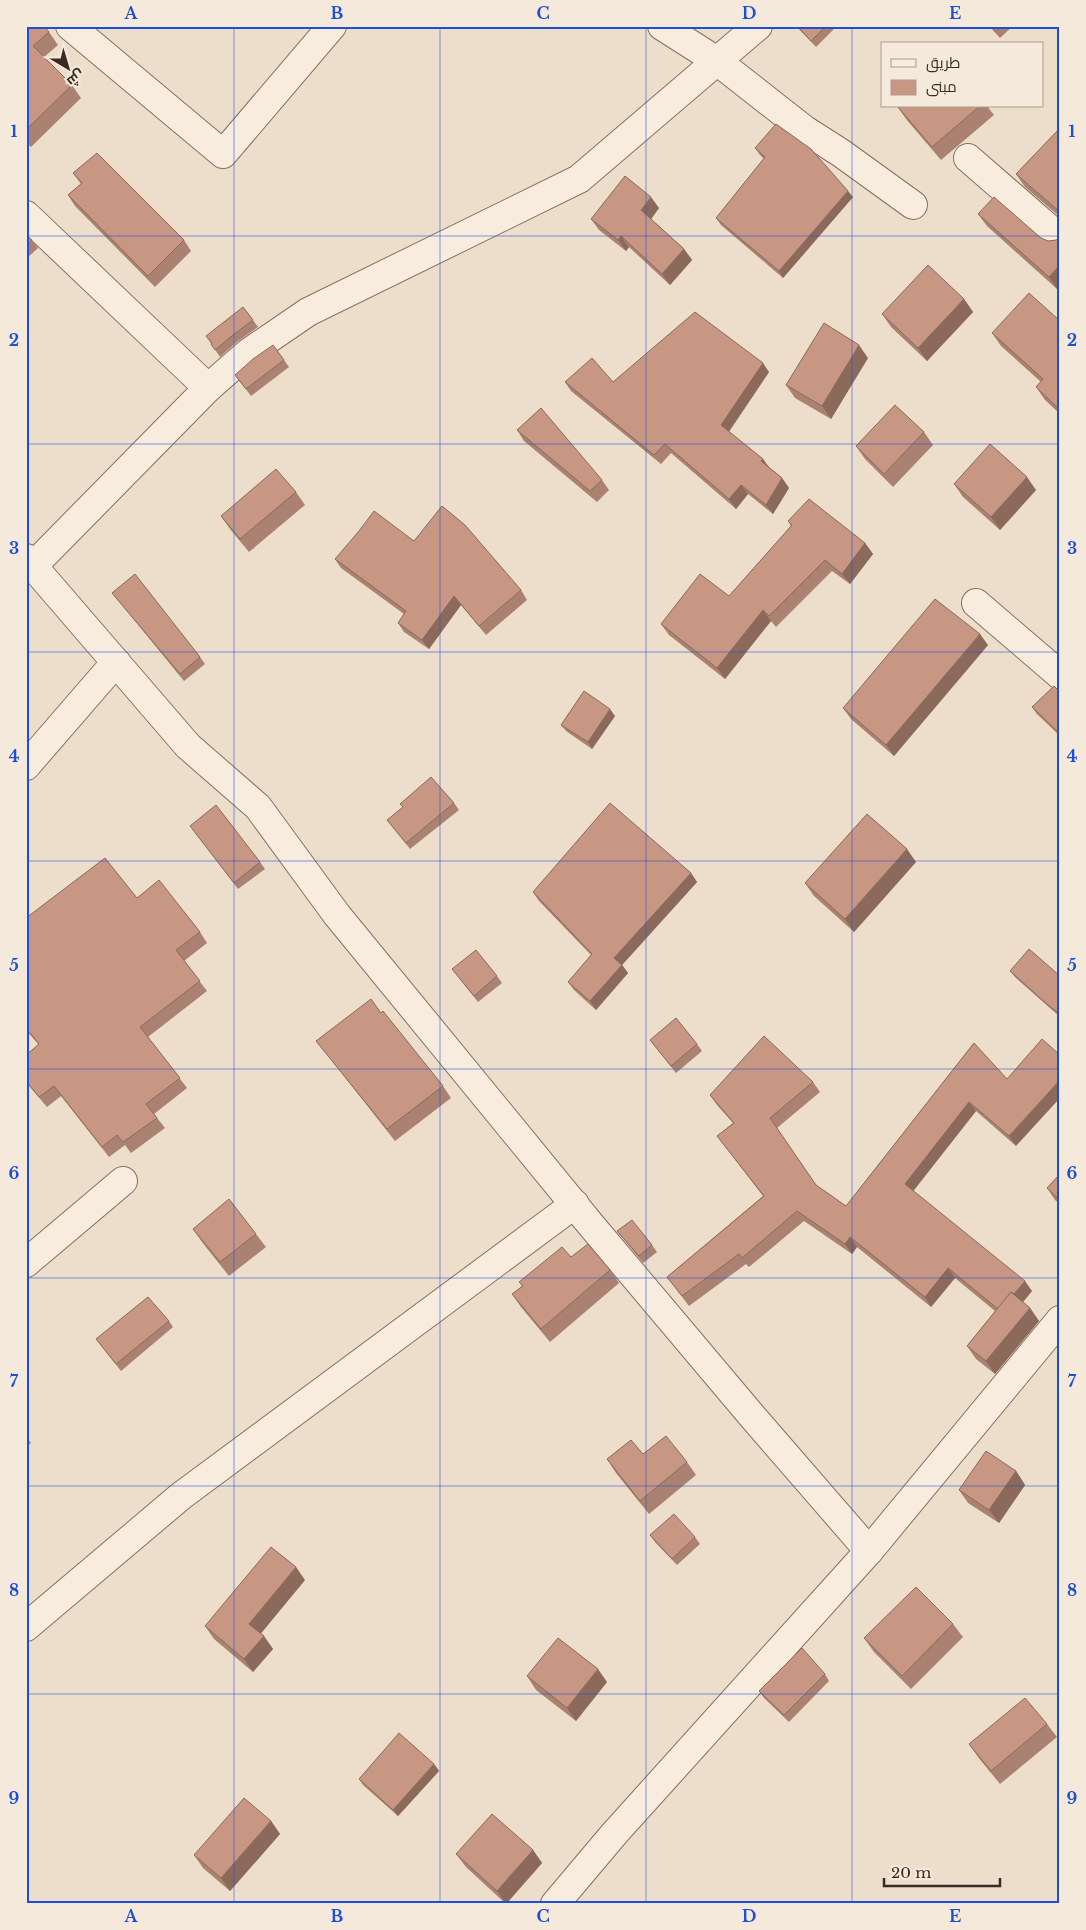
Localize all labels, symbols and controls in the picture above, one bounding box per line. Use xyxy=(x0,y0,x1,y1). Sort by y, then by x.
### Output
text: A xyxy=(124,3,139,23)
text: B xyxy=(331,3,344,23)
text: C xyxy=(536,3,550,23)
text: D xyxy=(742,3,756,23)
text: E xyxy=(949,3,961,23)
north arrow xyxy=(42,42,92,92)
legend xyxy=(881,42,1044,108)
text: طريق xyxy=(926,53,960,73)
text: ش xyxy=(63,66,89,91)
text: مبنى xyxy=(926,77,957,97)
text: 1 xyxy=(11,121,18,141)
text: 1 xyxy=(1069,121,1076,141)
text: 2 xyxy=(9,330,19,350)
text: 2 xyxy=(1067,330,1077,350)
text: 3 xyxy=(9,538,19,558)
text: 3 xyxy=(1067,538,1077,558)
text: 4 xyxy=(9,746,19,766)
text: 4 xyxy=(1067,746,1077,766)
text: 5 xyxy=(9,955,19,975)
text: 5 xyxy=(1067,955,1077,975)
text: 6 xyxy=(9,1163,20,1183)
text: 6 xyxy=(1067,1163,1078,1183)
text: 7 xyxy=(10,1371,19,1391)
text: 7 xyxy=(1068,1371,1077,1391)
text: 8 xyxy=(9,1580,19,1600)
text: 8 xyxy=(1067,1580,1077,1600)
text: 9 xyxy=(9,1788,20,1808)
text: 9 xyxy=(1067,1788,1078,1808)
scale bar xyxy=(884,1855,1000,1887)
text: 20 m xyxy=(891,1863,931,1882)
text: A xyxy=(124,1906,139,1926)
text: B xyxy=(331,1906,344,1926)
text: C xyxy=(536,1906,550,1926)
text: D xyxy=(742,1906,756,1926)
text: E xyxy=(949,1906,961,1926)

